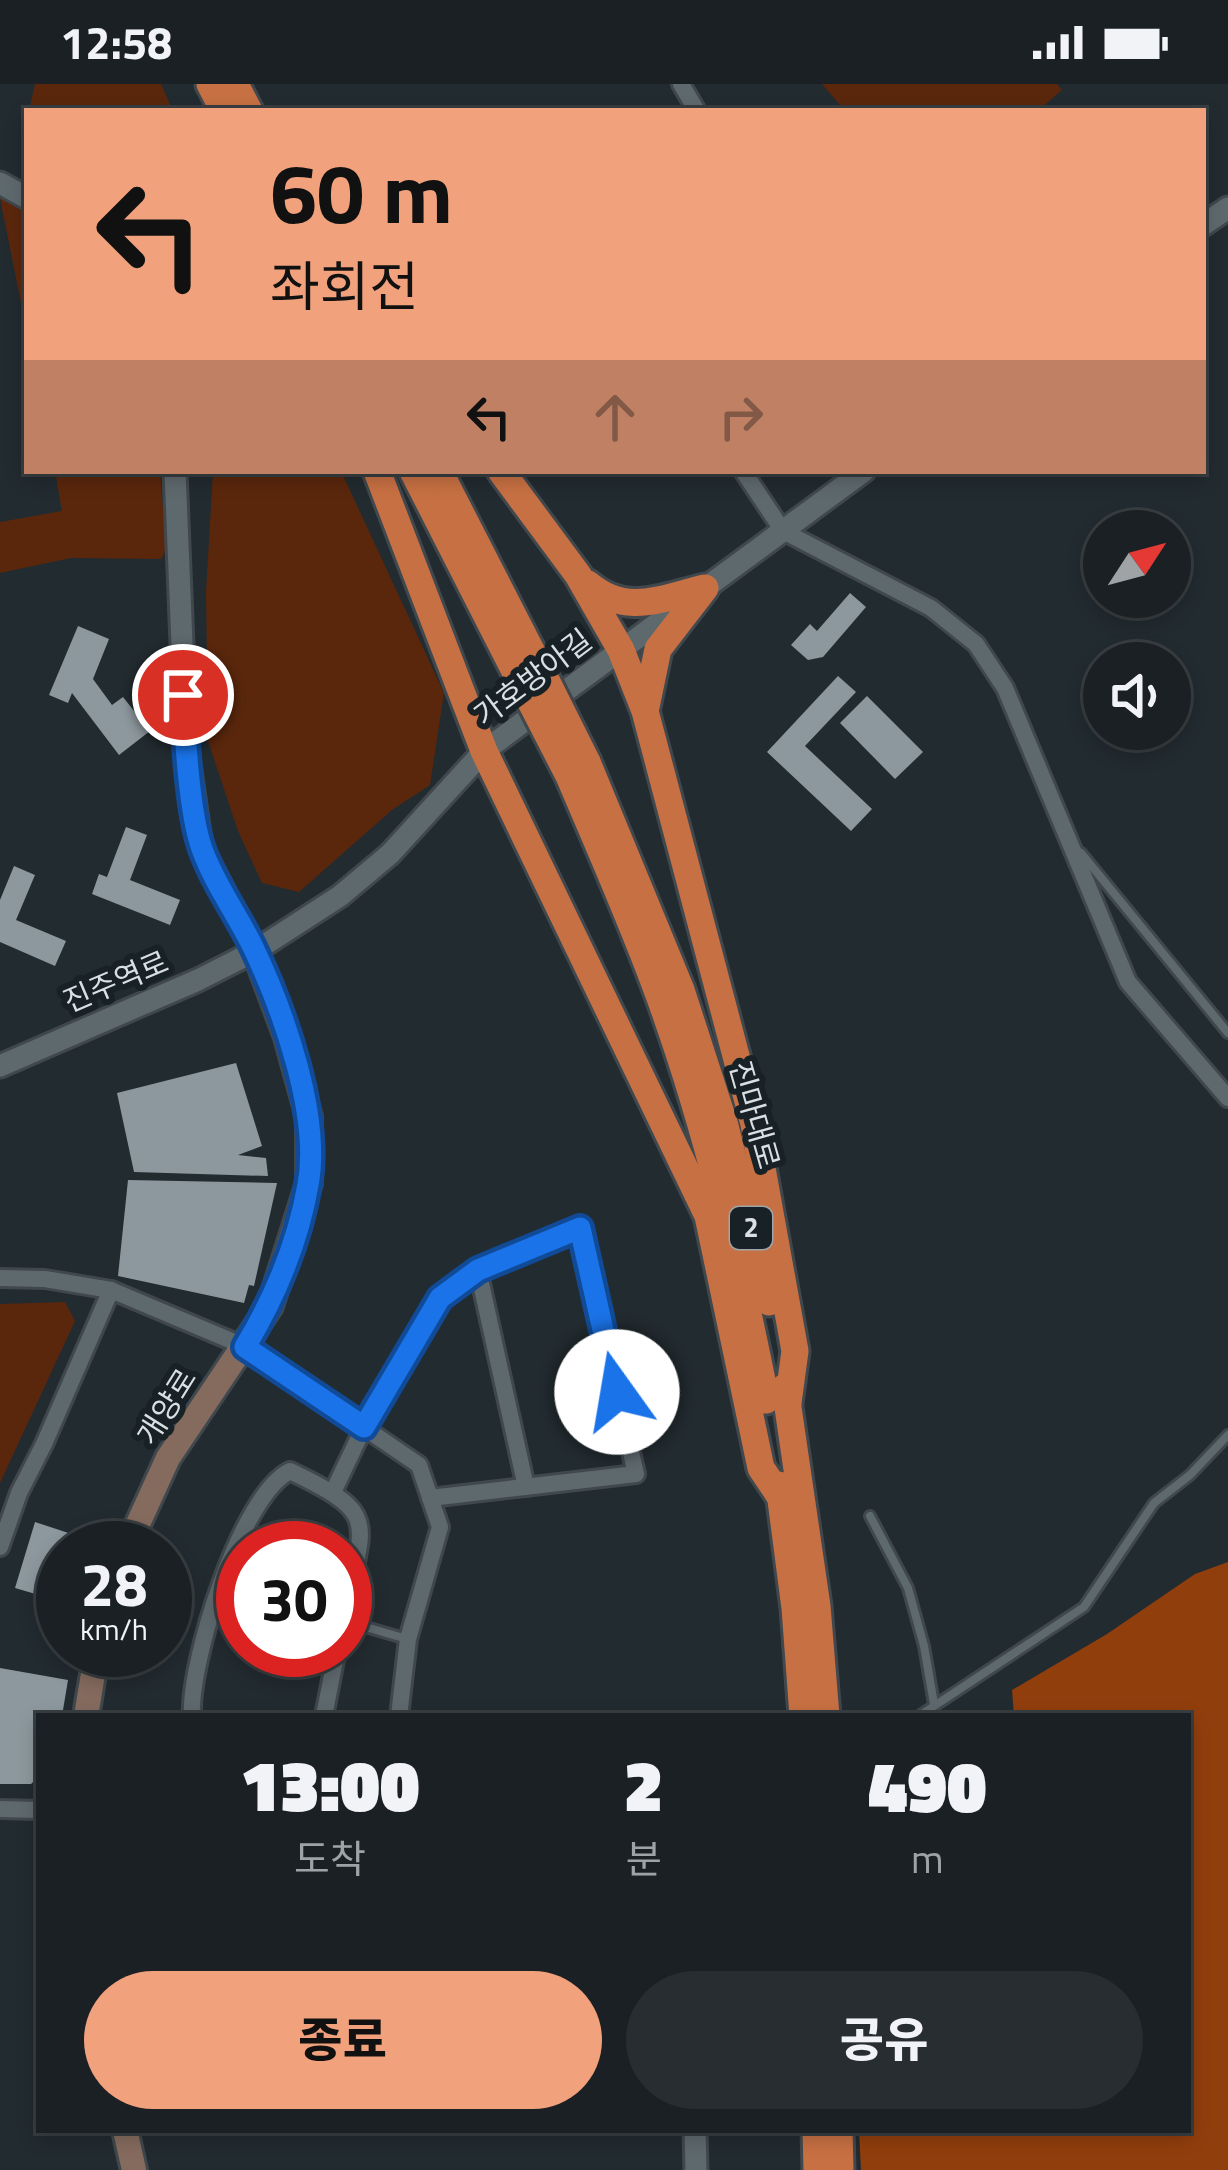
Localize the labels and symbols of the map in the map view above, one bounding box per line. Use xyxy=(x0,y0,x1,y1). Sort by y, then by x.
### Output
north arrow xyxy=(1083,510,1191,618)
street label: 가호방아길 xyxy=(463,617,601,737)
pin xyxy=(132,644,234,746)
street label: 진주역로 xyxy=(56,938,175,1024)
street label: 진마대로 xyxy=(718,1055,792,1174)
road number: 2 xyxy=(730,1207,772,1249)
position arrow xyxy=(554,1329,680,1455)
street label: 개양로 xyxy=(125,1359,208,1454)
speed limit sign: 30 xyxy=(216,1521,372,1677)

